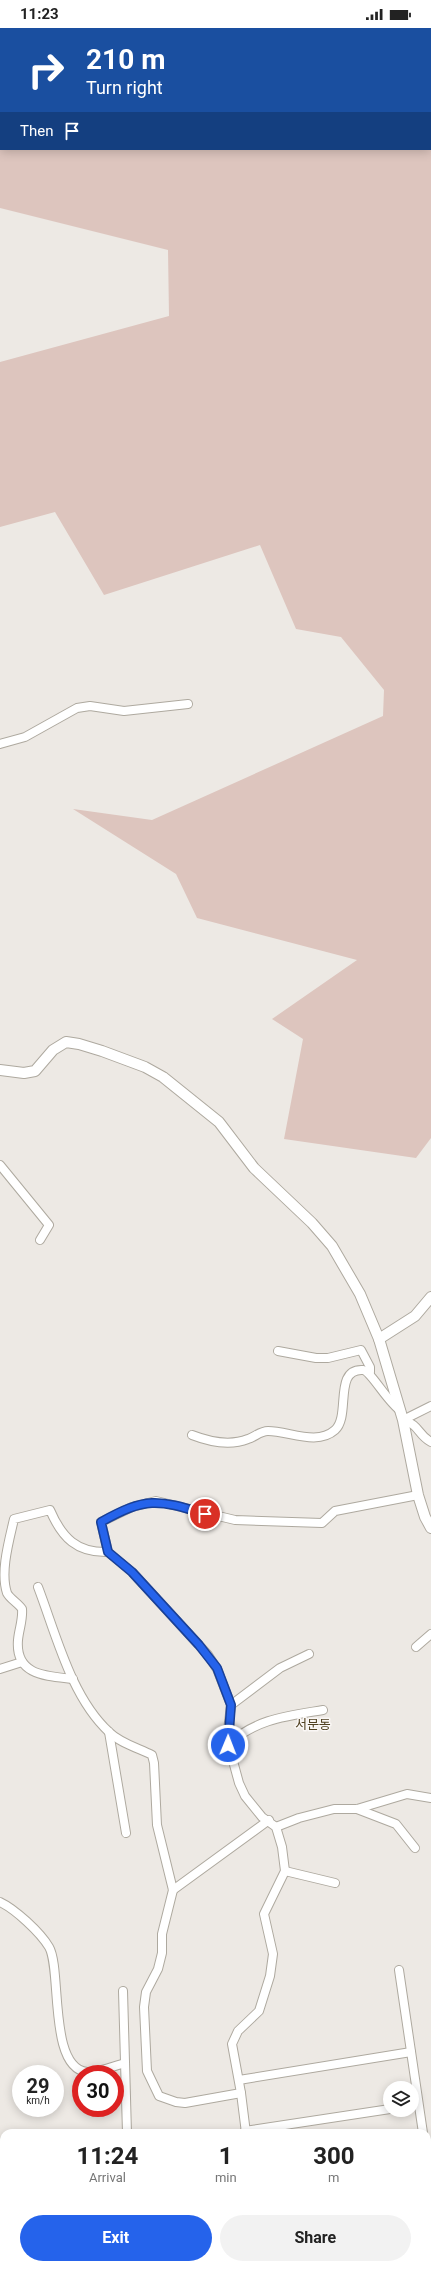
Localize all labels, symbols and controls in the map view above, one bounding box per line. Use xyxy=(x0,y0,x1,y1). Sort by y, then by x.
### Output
text: 11:23 xyxy=(20,5,59,23)
text: 210 m xyxy=(86,43,165,76)
icon: right xyxy=(20,44,72,96)
text: Turn right xyxy=(86,77,163,98)
icon: arrive xyxy=(61,120,83,142)
text: Then xyxy=(20,122,53,140)
pin xyxy=(188,1497,222,1531)
icon: arrive xyxy=(194,1503,216,1525)
district label: 서문동 xyxy=(295,1717,331,1732)
position arrow xyxy=(207,1724,249,1766)
speed limit sign: 30 xyxy=(72,2065,124,2117)
text: 29 xyxy=(27,2074,49,2098)
map controls xyxy=(383,2081,419,2117)
button: layers xyxy=(383,2081,419,2117)
text: km/h xyxy=(26,2095,50,2106)
text: 11:24 xyxy=(77,2142,138,2170)
text: 1 xyxy=(219,2142,233,2170)
text: 300 xyxy=(313,2142,354,2170)
text: Arrival xyxy=(89,2170,126,2185)
text: min xyxy=(215,2170,237,2185)
text: m xyxy=(328,2170,340,2185)
button: Exit xyxy=(20,2215,212,2261)
button: Share xyxy=(220,2215,411,2261)

